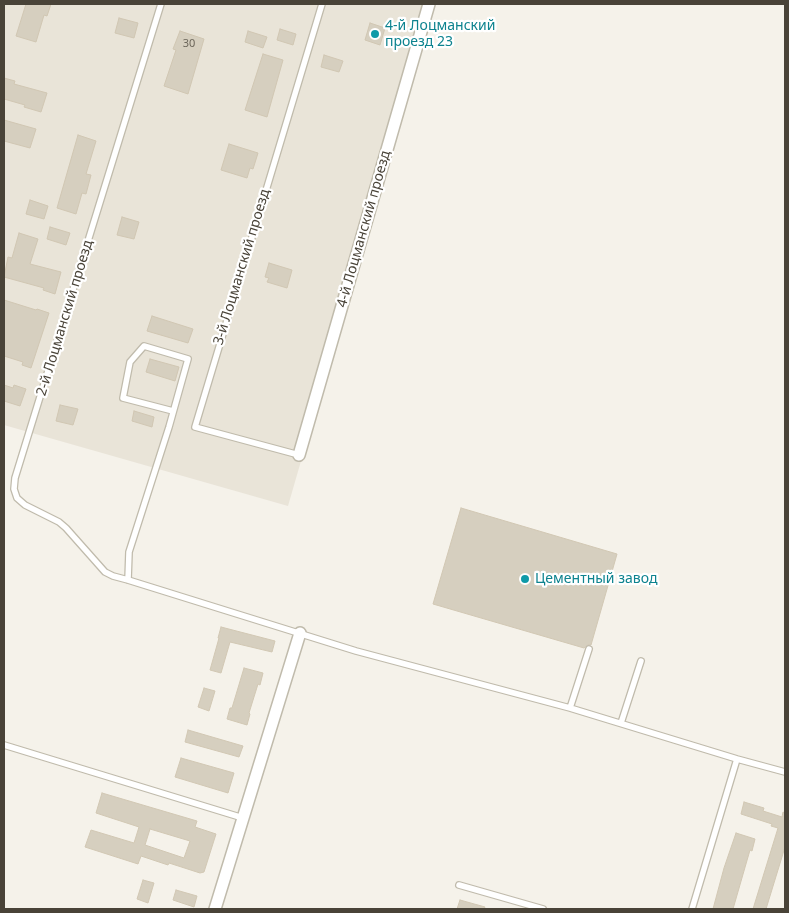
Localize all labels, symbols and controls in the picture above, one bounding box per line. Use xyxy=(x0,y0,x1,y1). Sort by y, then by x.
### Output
place label: 4-й Лоцманский проезд 23 xyxy=(385,18,495,50)
marker: 4-й Лоцманский проезд 23 xyxy=(369,28,381,40)
house number: 30 xyxy=(183,37,195,51)
street label: 4-й Лоцманский проезд xyxy=(334,149,394,309)
street label: 3-й Лоцманский проезд xyxy=(210,187,274,347)
street label: 2-й Лоцманский проезд xyxy=(33,238,97,398)
place label: Цементный завод xyxy=(535,571,657,587)
marker: Цементный завод xyxy=(519,573,531,585)

